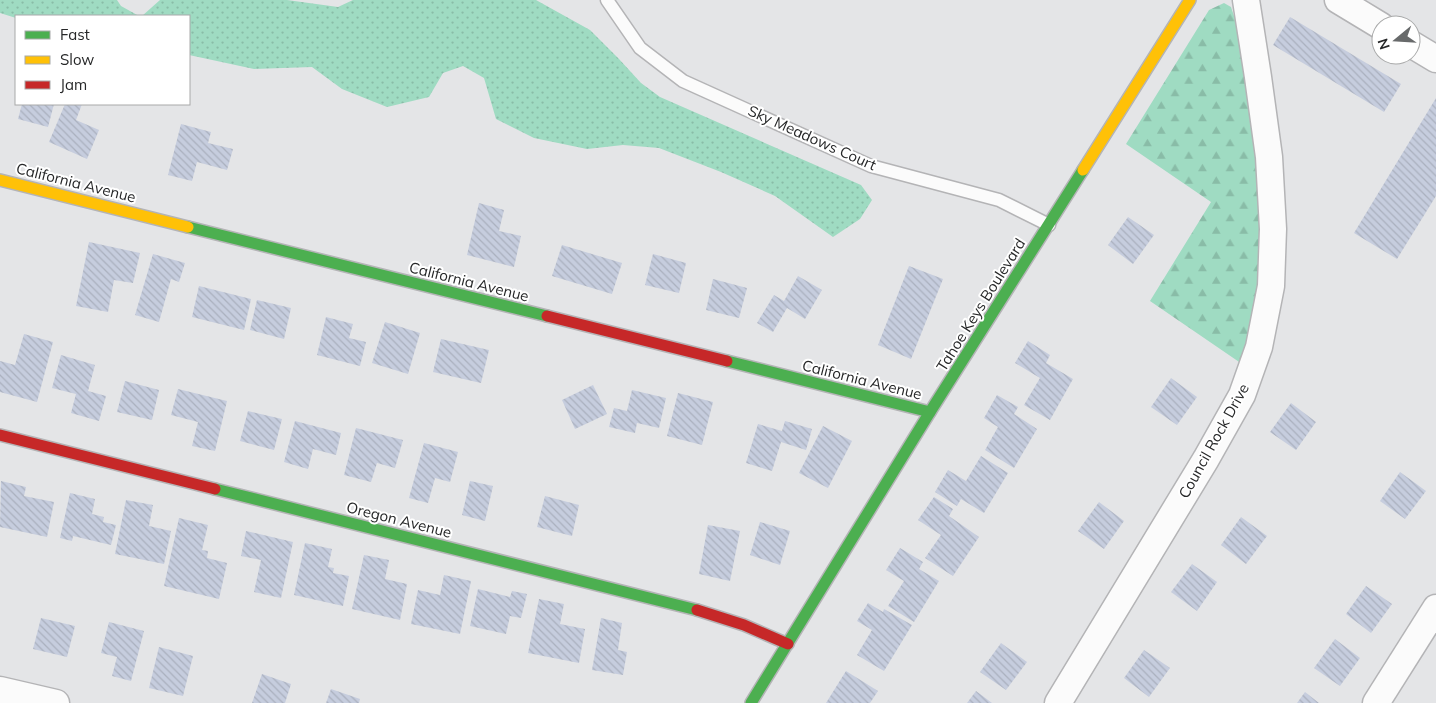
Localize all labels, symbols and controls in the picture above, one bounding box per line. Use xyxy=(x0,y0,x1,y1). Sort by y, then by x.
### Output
legend xyxy=(15,15,190,105)
north arrow xyxy=(1371,15,1421,65)
text: Fast xyxy=(60,25,90,44)
text: N xyxy=(1373,36,1394,52)
text: Slow xyxy=(60,50,94,69)
text: Jam xyxy=(60,75,87,94)
street label: Sky Meadows Court xyxy=(745,101,879,174)
street label: California Avenue xyxy=(14,158,138,207)
street label: Tahoe Keys Boulevard xyxy=(932,235,1029,375)
street label: California Avenue xyxy=(407,257,531,306)
street label: California Avenue xyxy=(800,355,924,404)
street label: Council Rock Drive xyxy=(1174,380,1253,501)
street label: Oregon Avenue xyxy=(345,497,454,542)

